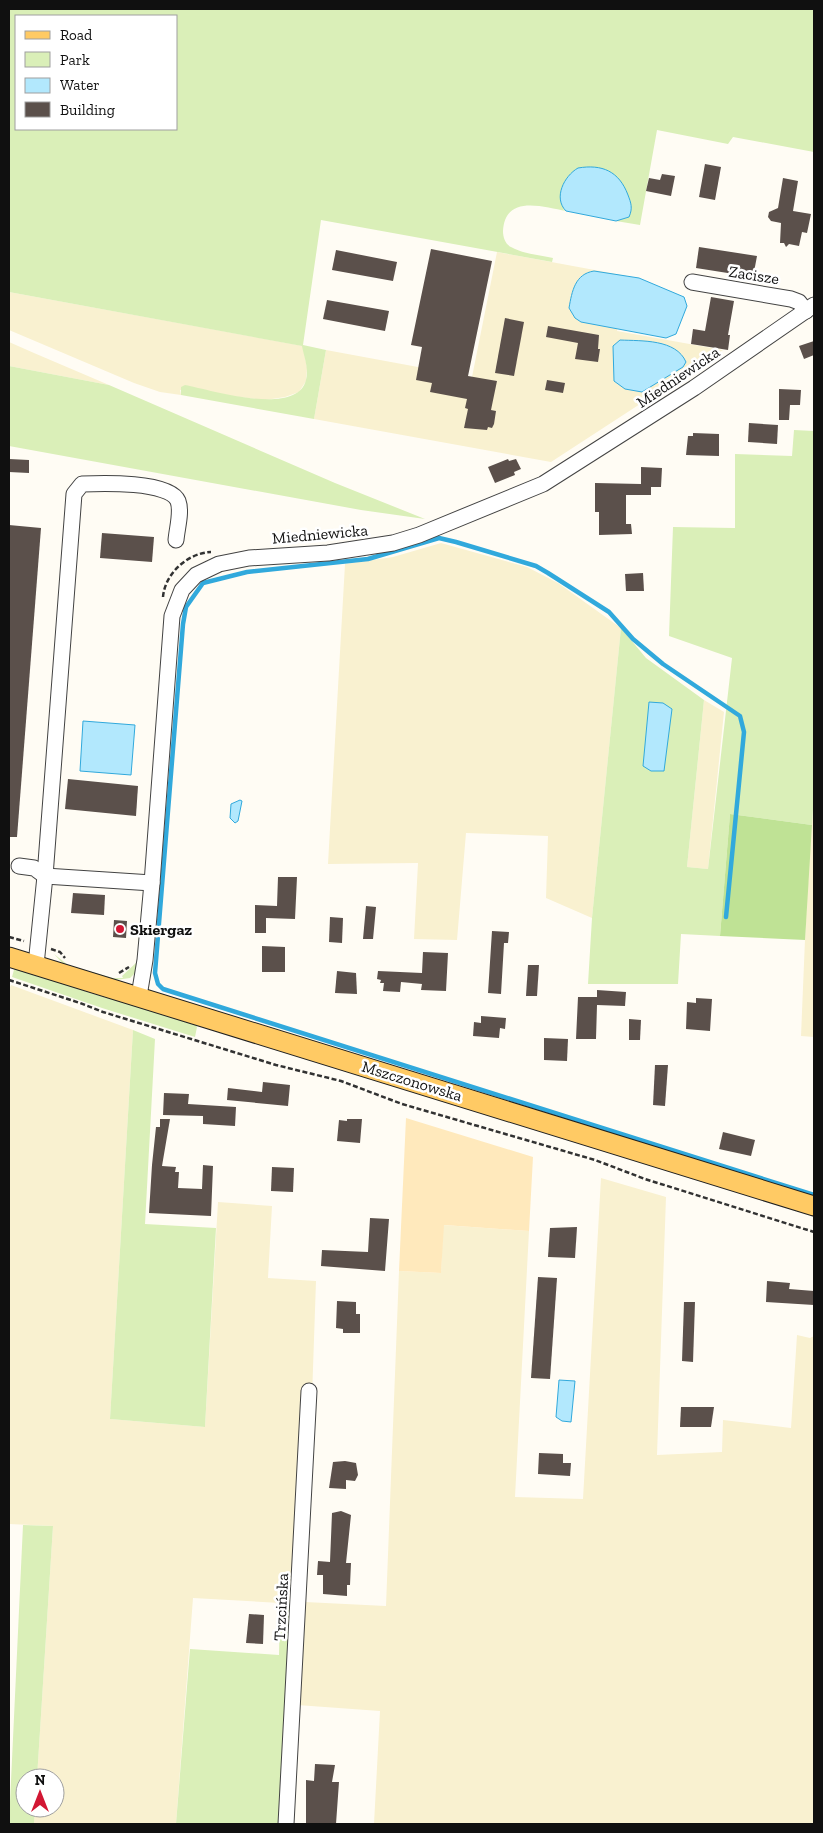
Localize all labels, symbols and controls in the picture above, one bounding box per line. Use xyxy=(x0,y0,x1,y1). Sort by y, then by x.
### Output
legend xyxy=(15,15,178,130)
text: Road xyxy=(60,26,93,44)
text: Park xyxy=(60,51,90,69)
text: Water xyxy=(60,76,100,94)
text: Building xyxy=(60,101,115,119)
street label: Zacisze xyxy=(727,262,781,288)
street label: Miedniewicka xyxy=(633,342,723,412)
street label: Miedniewicka xyxy=(271,520,369,548)
place label: Skiergaz xyxy=(130,920,193,939)
marker: Skiergaz xyxy=(114,923,126,935)
street label: Mszczonowska xyxy=(360,1057,465,1105)
street label: Trzcińska xyxy=(270,1572,292,1641)
north arrow xyxy=(15,1768,65,1818)
text: N xyxy=(35,1772,46,1789)

